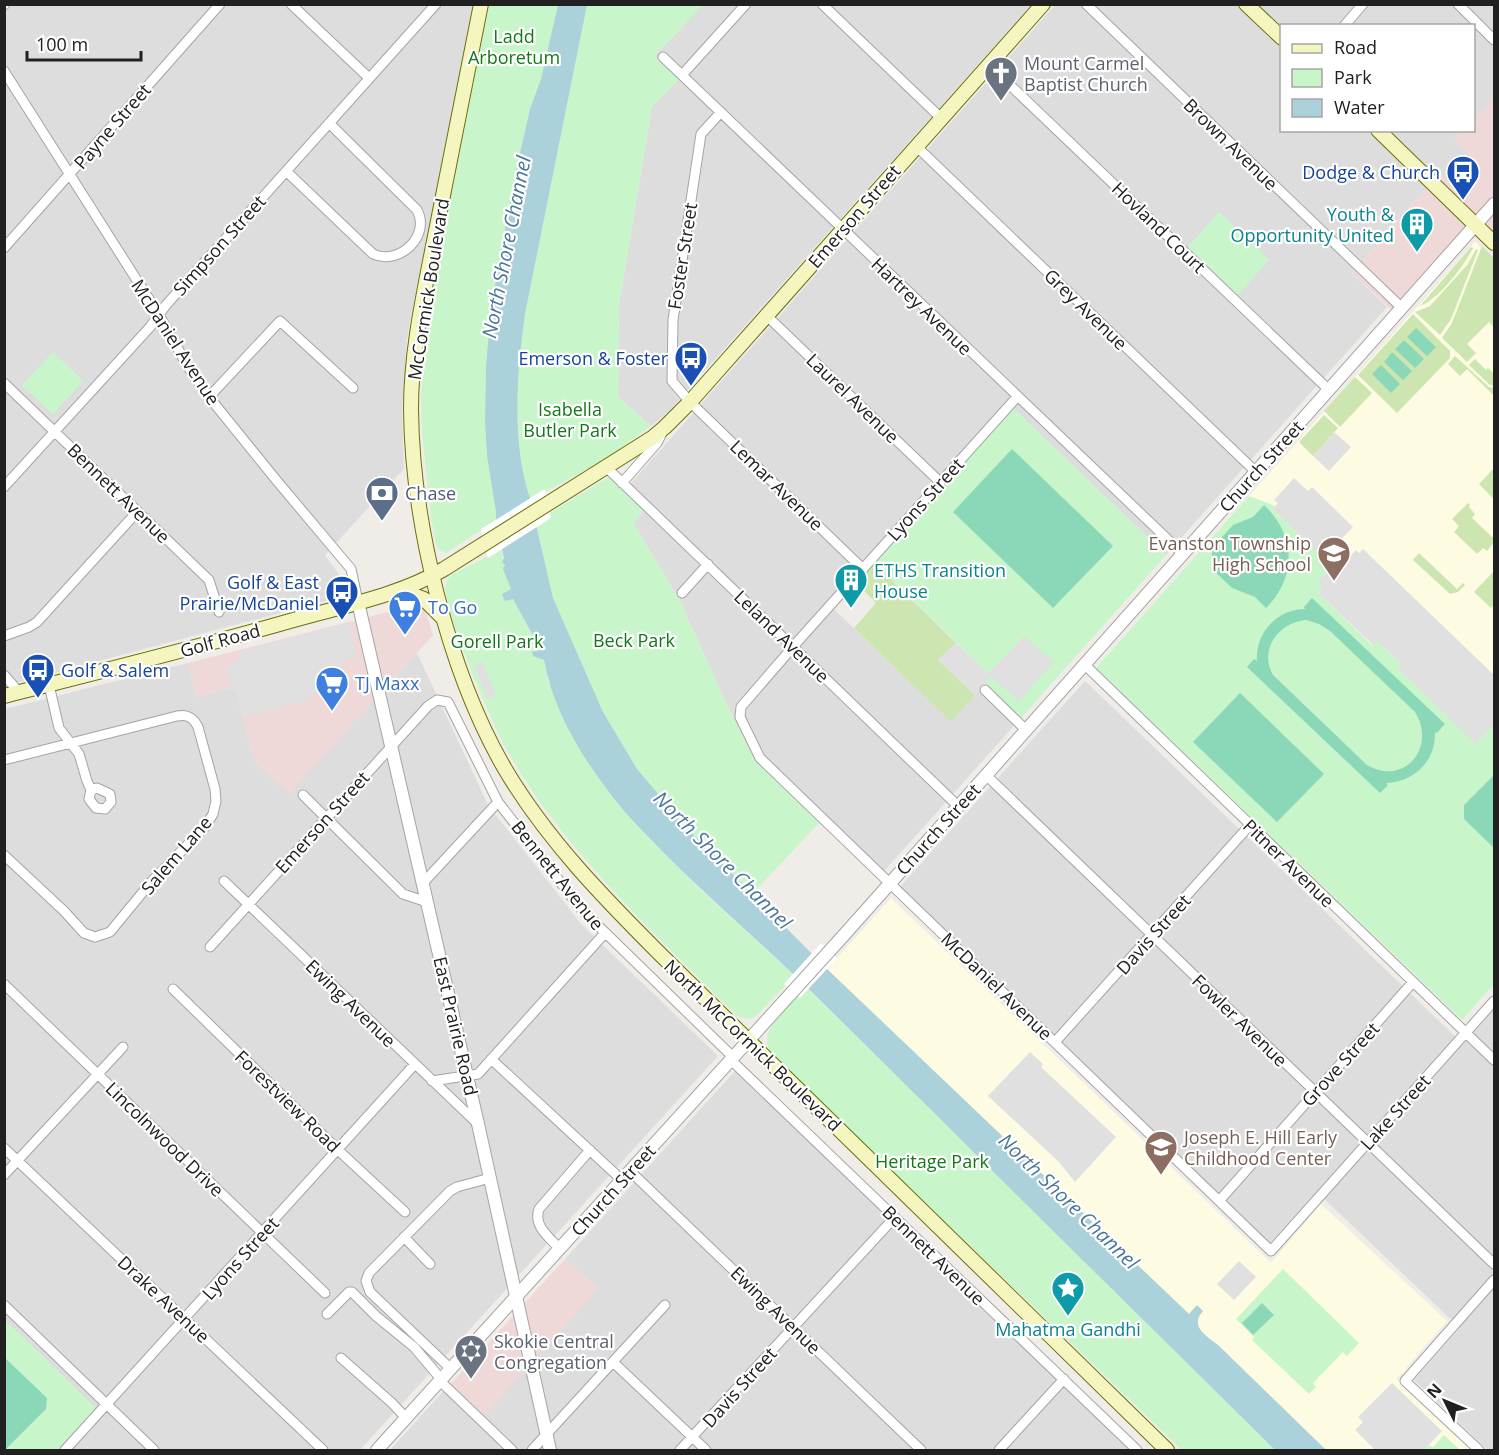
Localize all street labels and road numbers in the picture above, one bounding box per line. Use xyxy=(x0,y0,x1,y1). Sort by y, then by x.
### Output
street label: Payne Street xyxy=(68,78,156,174)
street label: Brown Avenue xyxy=(1179,93,1283,195)
street label: Emerson Street xyxy=(802,159,906,273)
street label: Hovland Court xyxy=(1107,176,1211,278)
street label: Simpson Street xyxy=(167,190,271,300)
street label: McCormick Boulevard xyxy=(402,196,454,382)
street label: Foster Street xyxy=(662,201,702,311)
street label: Hartrey Avenue xyxy=(867,252,977,360)
street label: Grey Avenue xyxy=(1039,263,1133,355)
street label: McDaniel Avenue xyxy=(126,274,226,410)
street label: Laurel Avenue xyxy=(802,348,904,448)
street label: Church Street xyxy=(1213,415,1309,517)
street label: Lemar Avenue xyxy=(725,434,829,536)
street label: Bennett Avenue xyxy=(62,438,176,548)
street label: Lyons Street xyxy=(881,452,969,546)
street label: Leland Avenue xyxy=(729,584,835,688)
street label: Golf Road xyxy=(177,618,263,662)
street label: Emerson Street xyxy=(270,766,374,878)
street label: Church Street xyxy=(890,778,986,880)
street label: Salem Lane xyxy=(135,811,217,899)
street label: Pitner Avenue xyxy=(1238,814,1340,912)
street label: Bennett Avenue xyxy=(506,815,610,935)
street label: Davis Street xyxy=(1111,889,1195,979)
street label: McDaniel Avenue xyxy=(936,927,1058,1045)
street label: Ewing Avenue xyxy=(301,954,401,1052)
street label: East Prairie Road xyxy=(428,954,484,1098)
street label: North McCormick Boulevard xyxy=(659,954,847,1136)
street label: Fowler Avenue xyxy=(1187,968,1293,1072)
street label: Grove Street xyxy=(1296,1017,1384,1111)
street label: Forestview Road xyxy=(230,1045,346,1157)
street label: Lake Street xyxy=(1355,1069,1435,1155)
street label: Lincolnwood Drive xyxy=(101,1076,229,1202)
street label: Church Street xyxy=(565,1139,661,1241)
street label: Bennett Avenue xyxy=(877,1200,991,1310)
street label: Lyons Street xyxy=(196,1211,284,1305)
street label: Drake Avenue xyxy=(113,1250,215,1348)
street label: Ewing Avenue xyxy=(726,1261,826,1359)
street label: Davis Street xyxy=(697,1342,781,1432)

